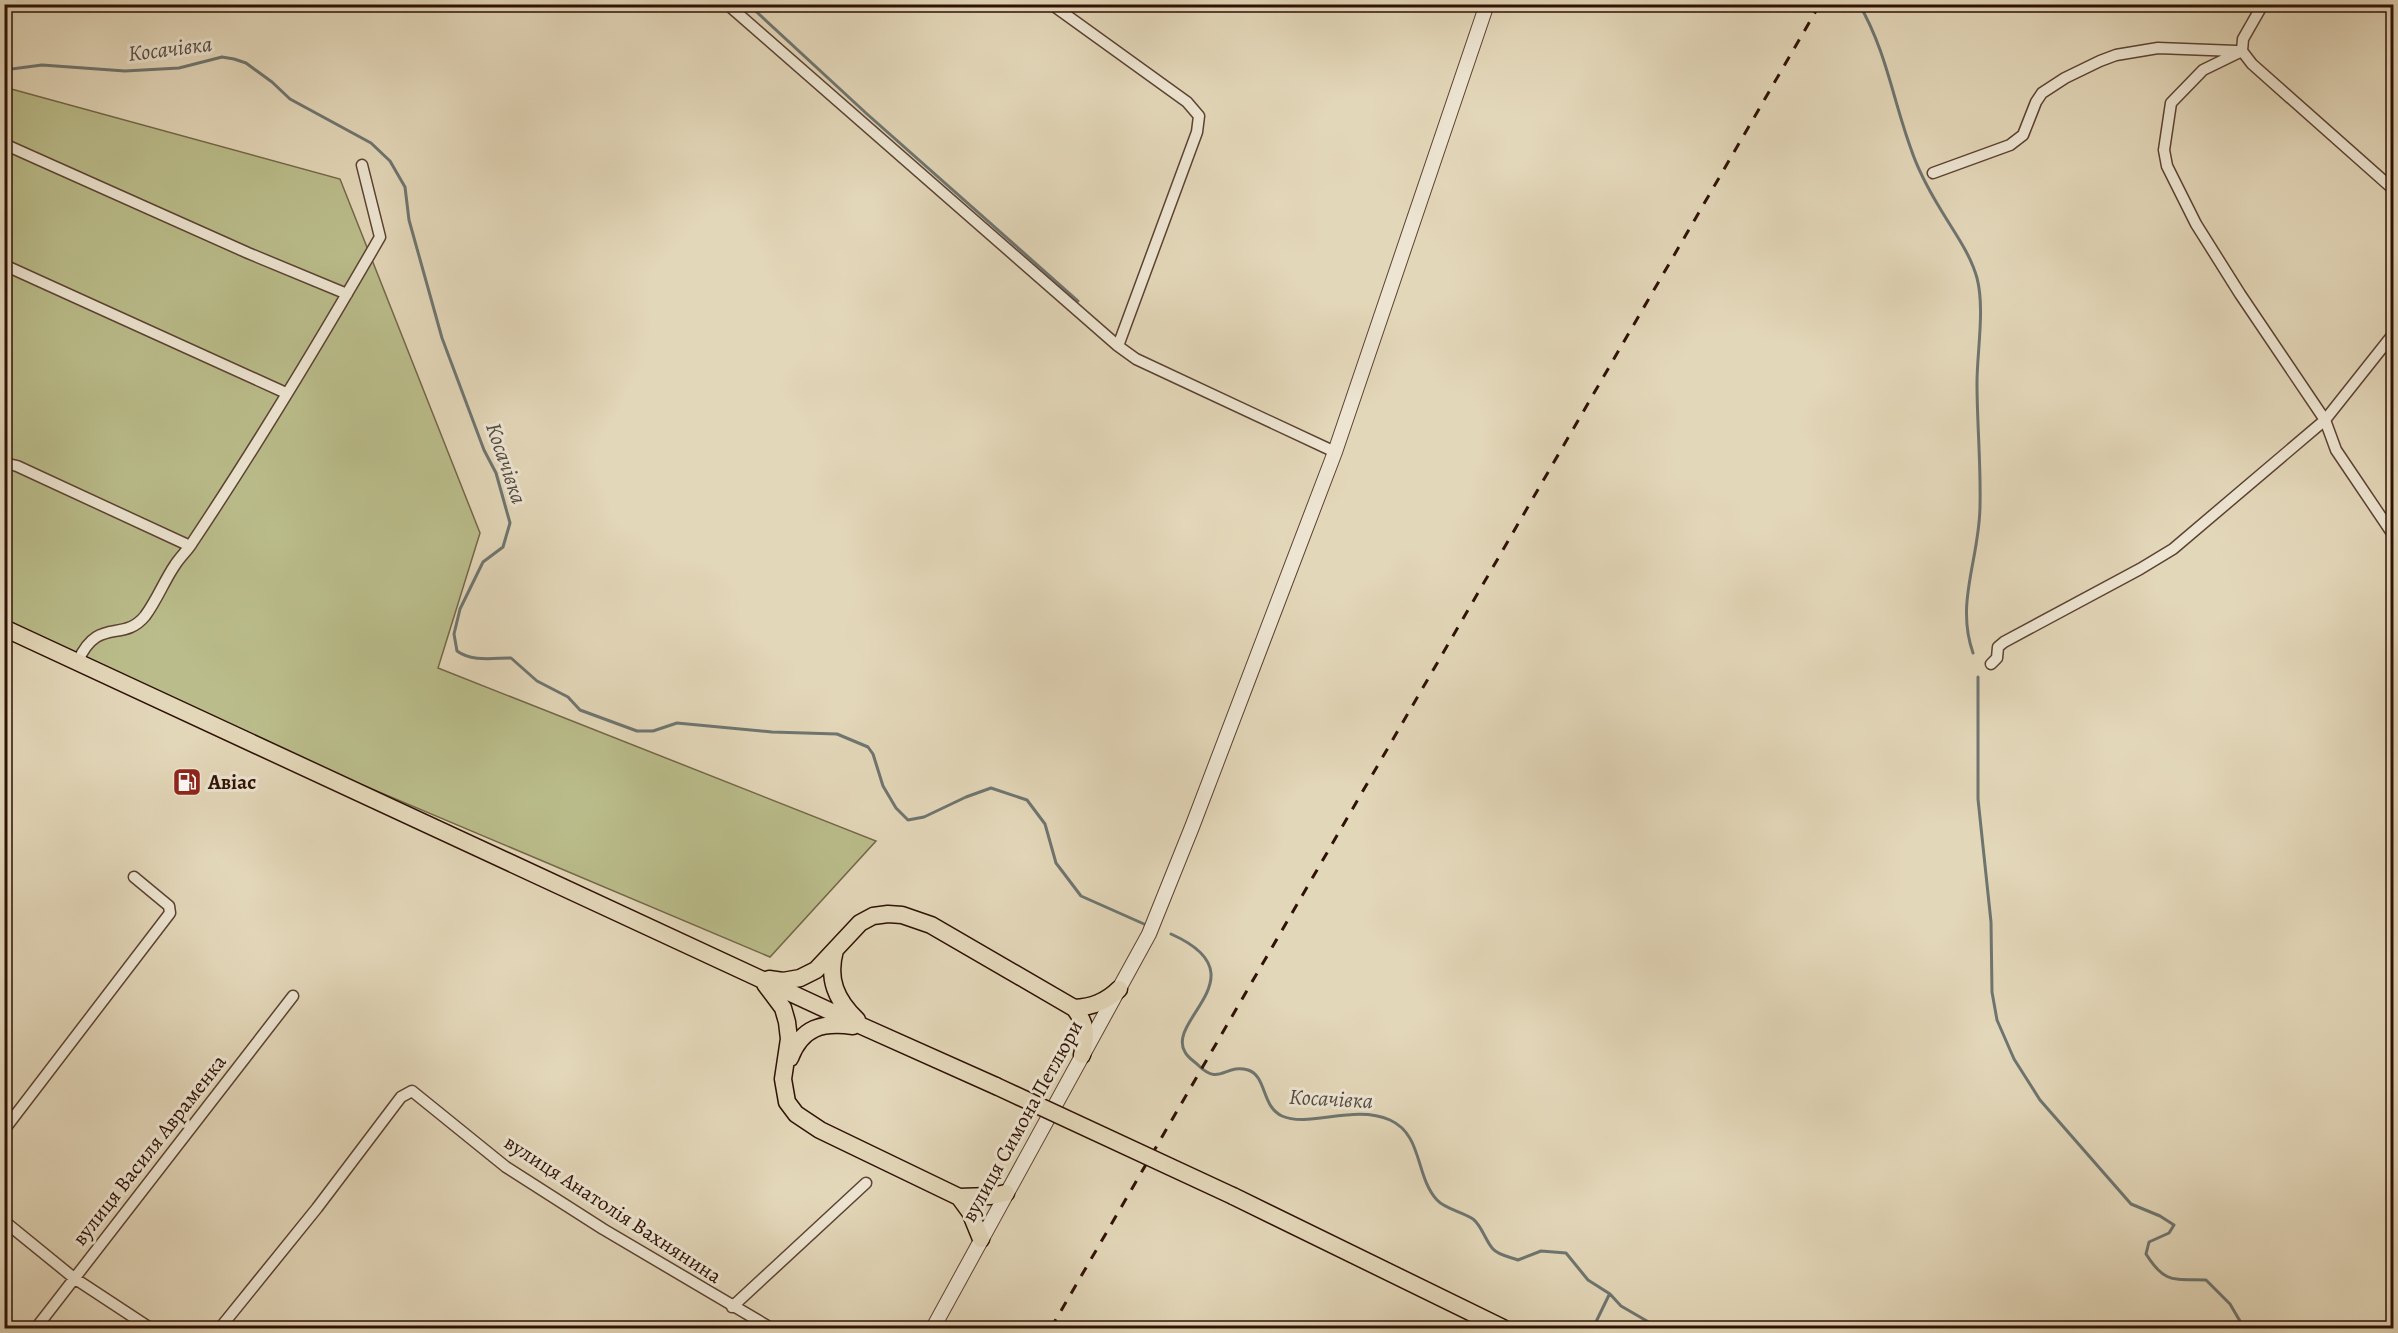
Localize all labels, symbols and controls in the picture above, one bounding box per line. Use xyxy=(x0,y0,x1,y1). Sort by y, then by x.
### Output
water label: Косачівка xyxy=(126,29,214,69)
water label: Косачівка xyxy=(478,419,534,508)
fuel station icon: Авіас xyxy=(171,766,203,798)
place label: Авіас xyxy=(207,768,256,796)
street label: вулиця Симона Петлюри xyxy=(955,1015,1089,1227)
street label: вулиця Василя Авраменка xyxy=(66,1048,233,1251)
water label: Косачівка xyxy=(1288,1082,1374,1116)
street label: вулиця Анатолія Вахнянина xyxy=(499,1128,727,1290)

